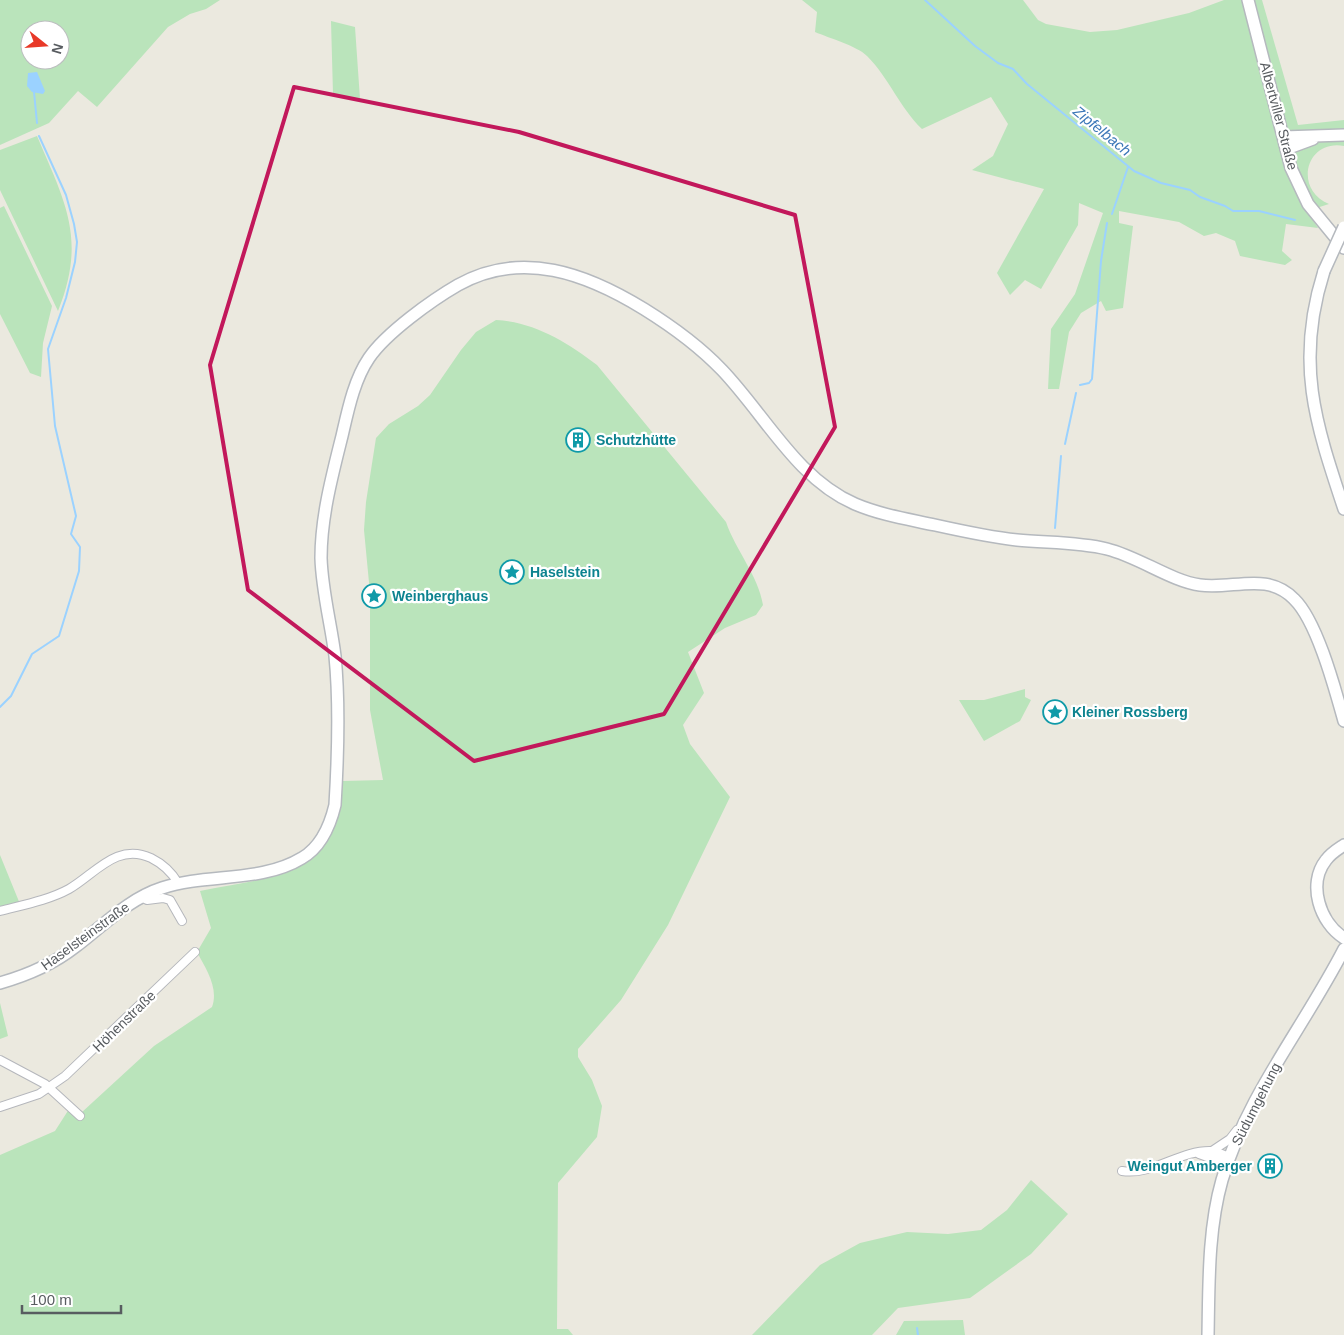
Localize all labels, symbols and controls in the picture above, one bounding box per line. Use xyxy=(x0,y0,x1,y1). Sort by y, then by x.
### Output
north arrow xyxy=(20,20,70,70)
text: N xyxy=(48,42,67,56)
street label: Albertviller Straße xyxy=(1257,60,1301,172)
water label: Zipfelbach xyxy=(1069,102,1135,159)
building icon: Schutzhütte xyxy=(565,427,591,453)
place label: Schutzhütte xyxy=(596,432,676,448)
place icon: Haselstein xyxy=(499,559,525,585)
place label: Haselstein xyxy=(530,564,600,580)
place icon: Weinberghaus xyxy=(361,583,387,609)
place label: Weinberghaus xyxy=(392,588,488,604)
place icon: Kleiner Rossberg xyxy=(1042,699,1068,725)
place label: Kleiner Rossberg xyxy=(1072,704,1188,720)
street label: Haselsteinstraße xyxy=(38,899,132,973)
street label: Höhenstraße xyxy=(89,987,159,1055)
street label: Südumgehung xyxy=(1228,1060,1284,1148)
building icon: Weingut Amberger xyxy=(1257,1153,1283,1179)
place label: Weingut Amberger xyxy=(1128,1158,1253,1174)
scale bar xyxy=(22,1282,121,1314)
text: 100 m xyxy=(30,1291,72,1308)

